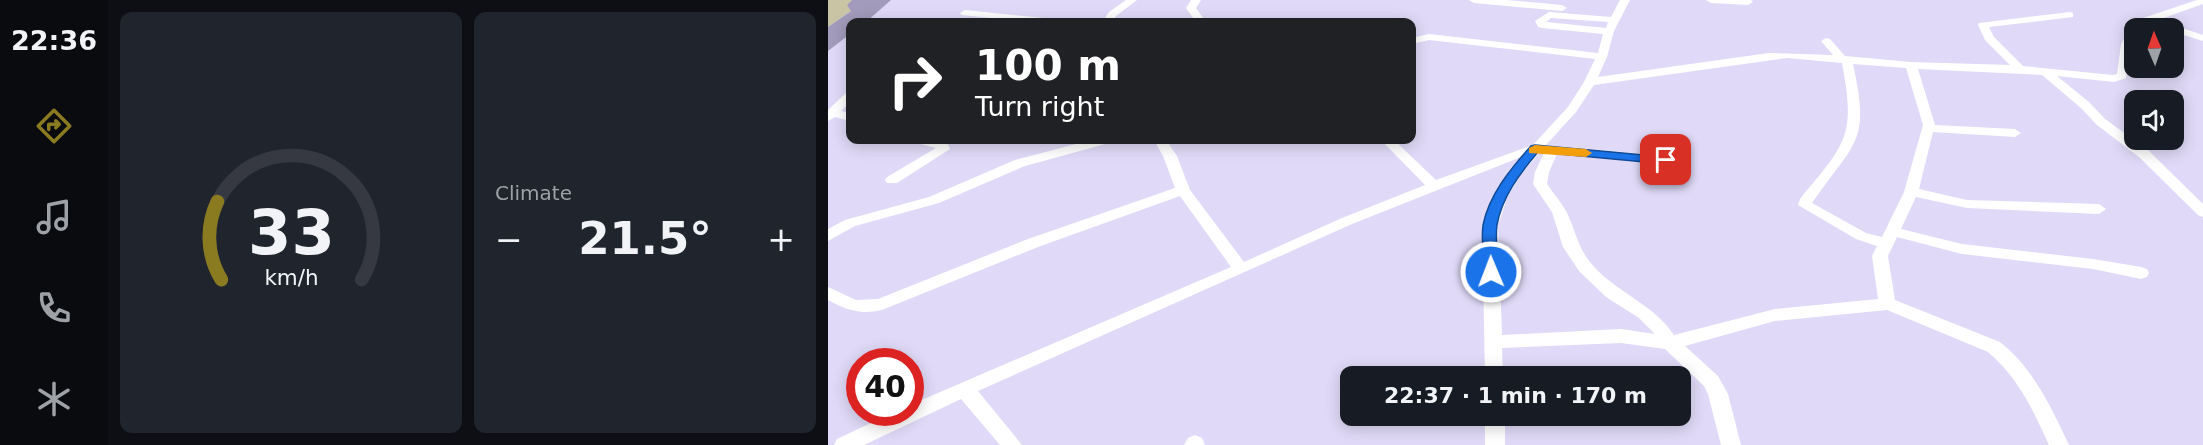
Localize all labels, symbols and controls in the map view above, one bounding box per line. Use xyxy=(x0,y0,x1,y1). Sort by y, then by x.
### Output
north arrow xyxy=(2124,18,2184,78)
map controls xyxy=(2124,18,2184,150)
text: 22:36 xyxy=(11,25,97,56)
text: 100 m xyxy=(975,41,1121,90)
icon: right xyxy=(876,42,954,120)
button: sound xyxy=(2124,90,2184,150)
text: Turn right xyxy=(975,91,1104,122)
icon: directions xyxy=(33,105,75,147)
pin xyxy=(1640,134,1691,185)
icon: arrive xyxy=(1649,143,1682,176)
text: Climate xyxy=(495,181,572,205)
icon: music xyxy=(33,196,75,238)
text: 33 xyxy=(248,196,334,269)
text: 21.5° xyxy=(578,212,712,265)
text: − xyxy=(495,220,523,259)
text: + xyxy=(767,220,795,259)
position arrow xyxy=(1459,240,1523,304)
text: km/h xyxy=(264,265,318,290)
icon: phone xyxy=(33,287,75,329)
speed limit sign: 40 xyxy=(846,348,924,426)
icon: climate xyxy=(33,378,75,420)
text: 22:37 · 1 min · 170 m xyxy=(1384,383,1647,408)

